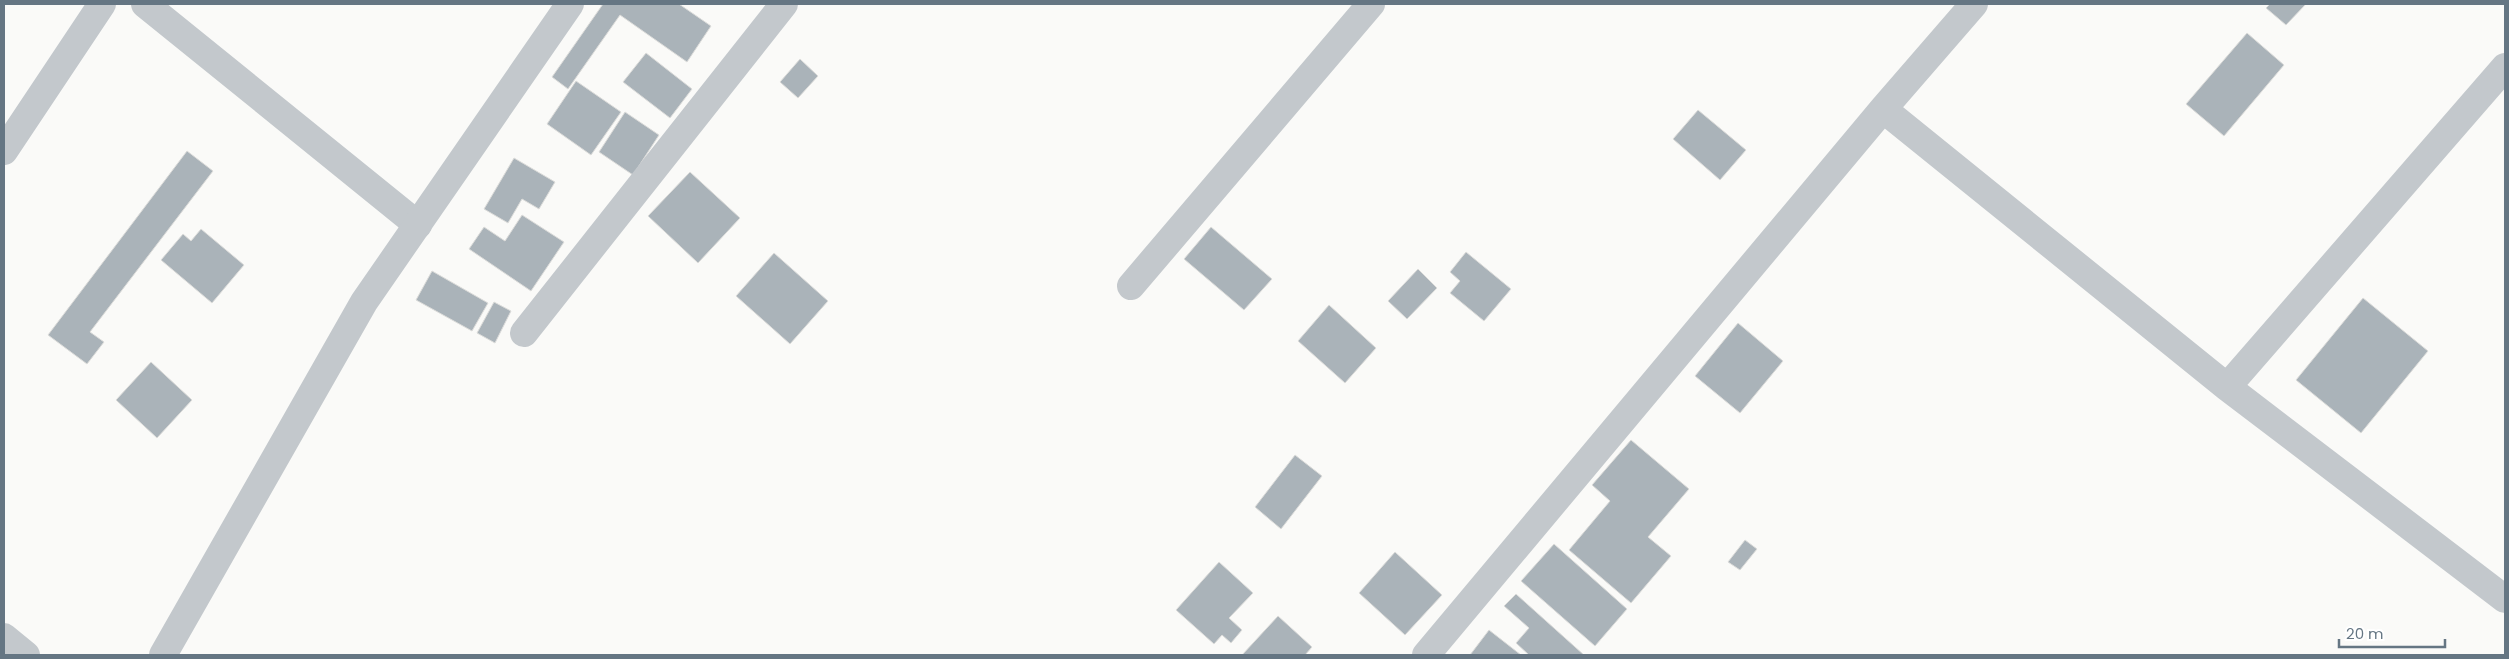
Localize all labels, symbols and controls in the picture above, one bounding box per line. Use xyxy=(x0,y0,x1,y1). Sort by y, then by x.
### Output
scale bar xyxy=(2339,616,2445,648)
text: 20 m xyxy=(2346,623,2384,644)

